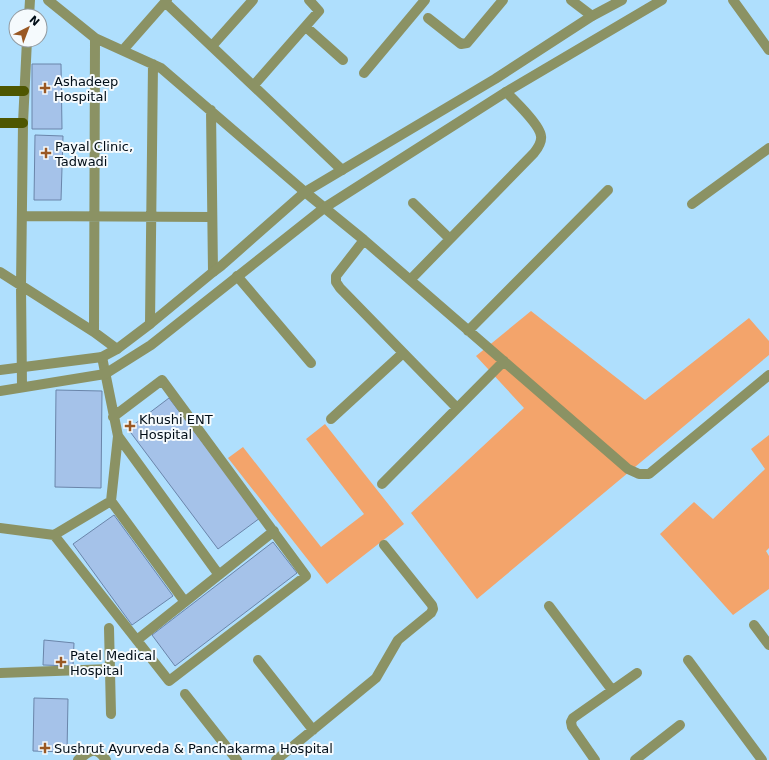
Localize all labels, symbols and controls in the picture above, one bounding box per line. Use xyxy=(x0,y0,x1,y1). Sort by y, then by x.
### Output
north arrow xyxy=(8,8,48,48)
text: N xyxy=(27,13,42,29)
place label: Ashadeep Hospital xyxy=(54,74,118,104)
marker: Ashadeep Hospital xyxy=(39,82,51,94)
place label: Payal Clinic, Tadwadi xyxy=(54,139,133,169)
marker: Payal Clinic, Tadwadi xyxy=(40,147,52,159)
place label: Khushi ENT Hospital xyxy=(139,412,213,442)
marker: Khushi ENT Hospital xyxy=(124,420,136,432)
place label: Patel Medical Hospital xyxy=(70,648,156,678)
marker: Patel Medical Hospital xyxy=(55,656,67,668)
place label: Sushrut Ayurveda & Panchakarma Hospital xyxy=(54,741,333,756)
marker: Sushrut Ayurveda & Panchakarma Hospital xyxy=(39,742,51,754)

